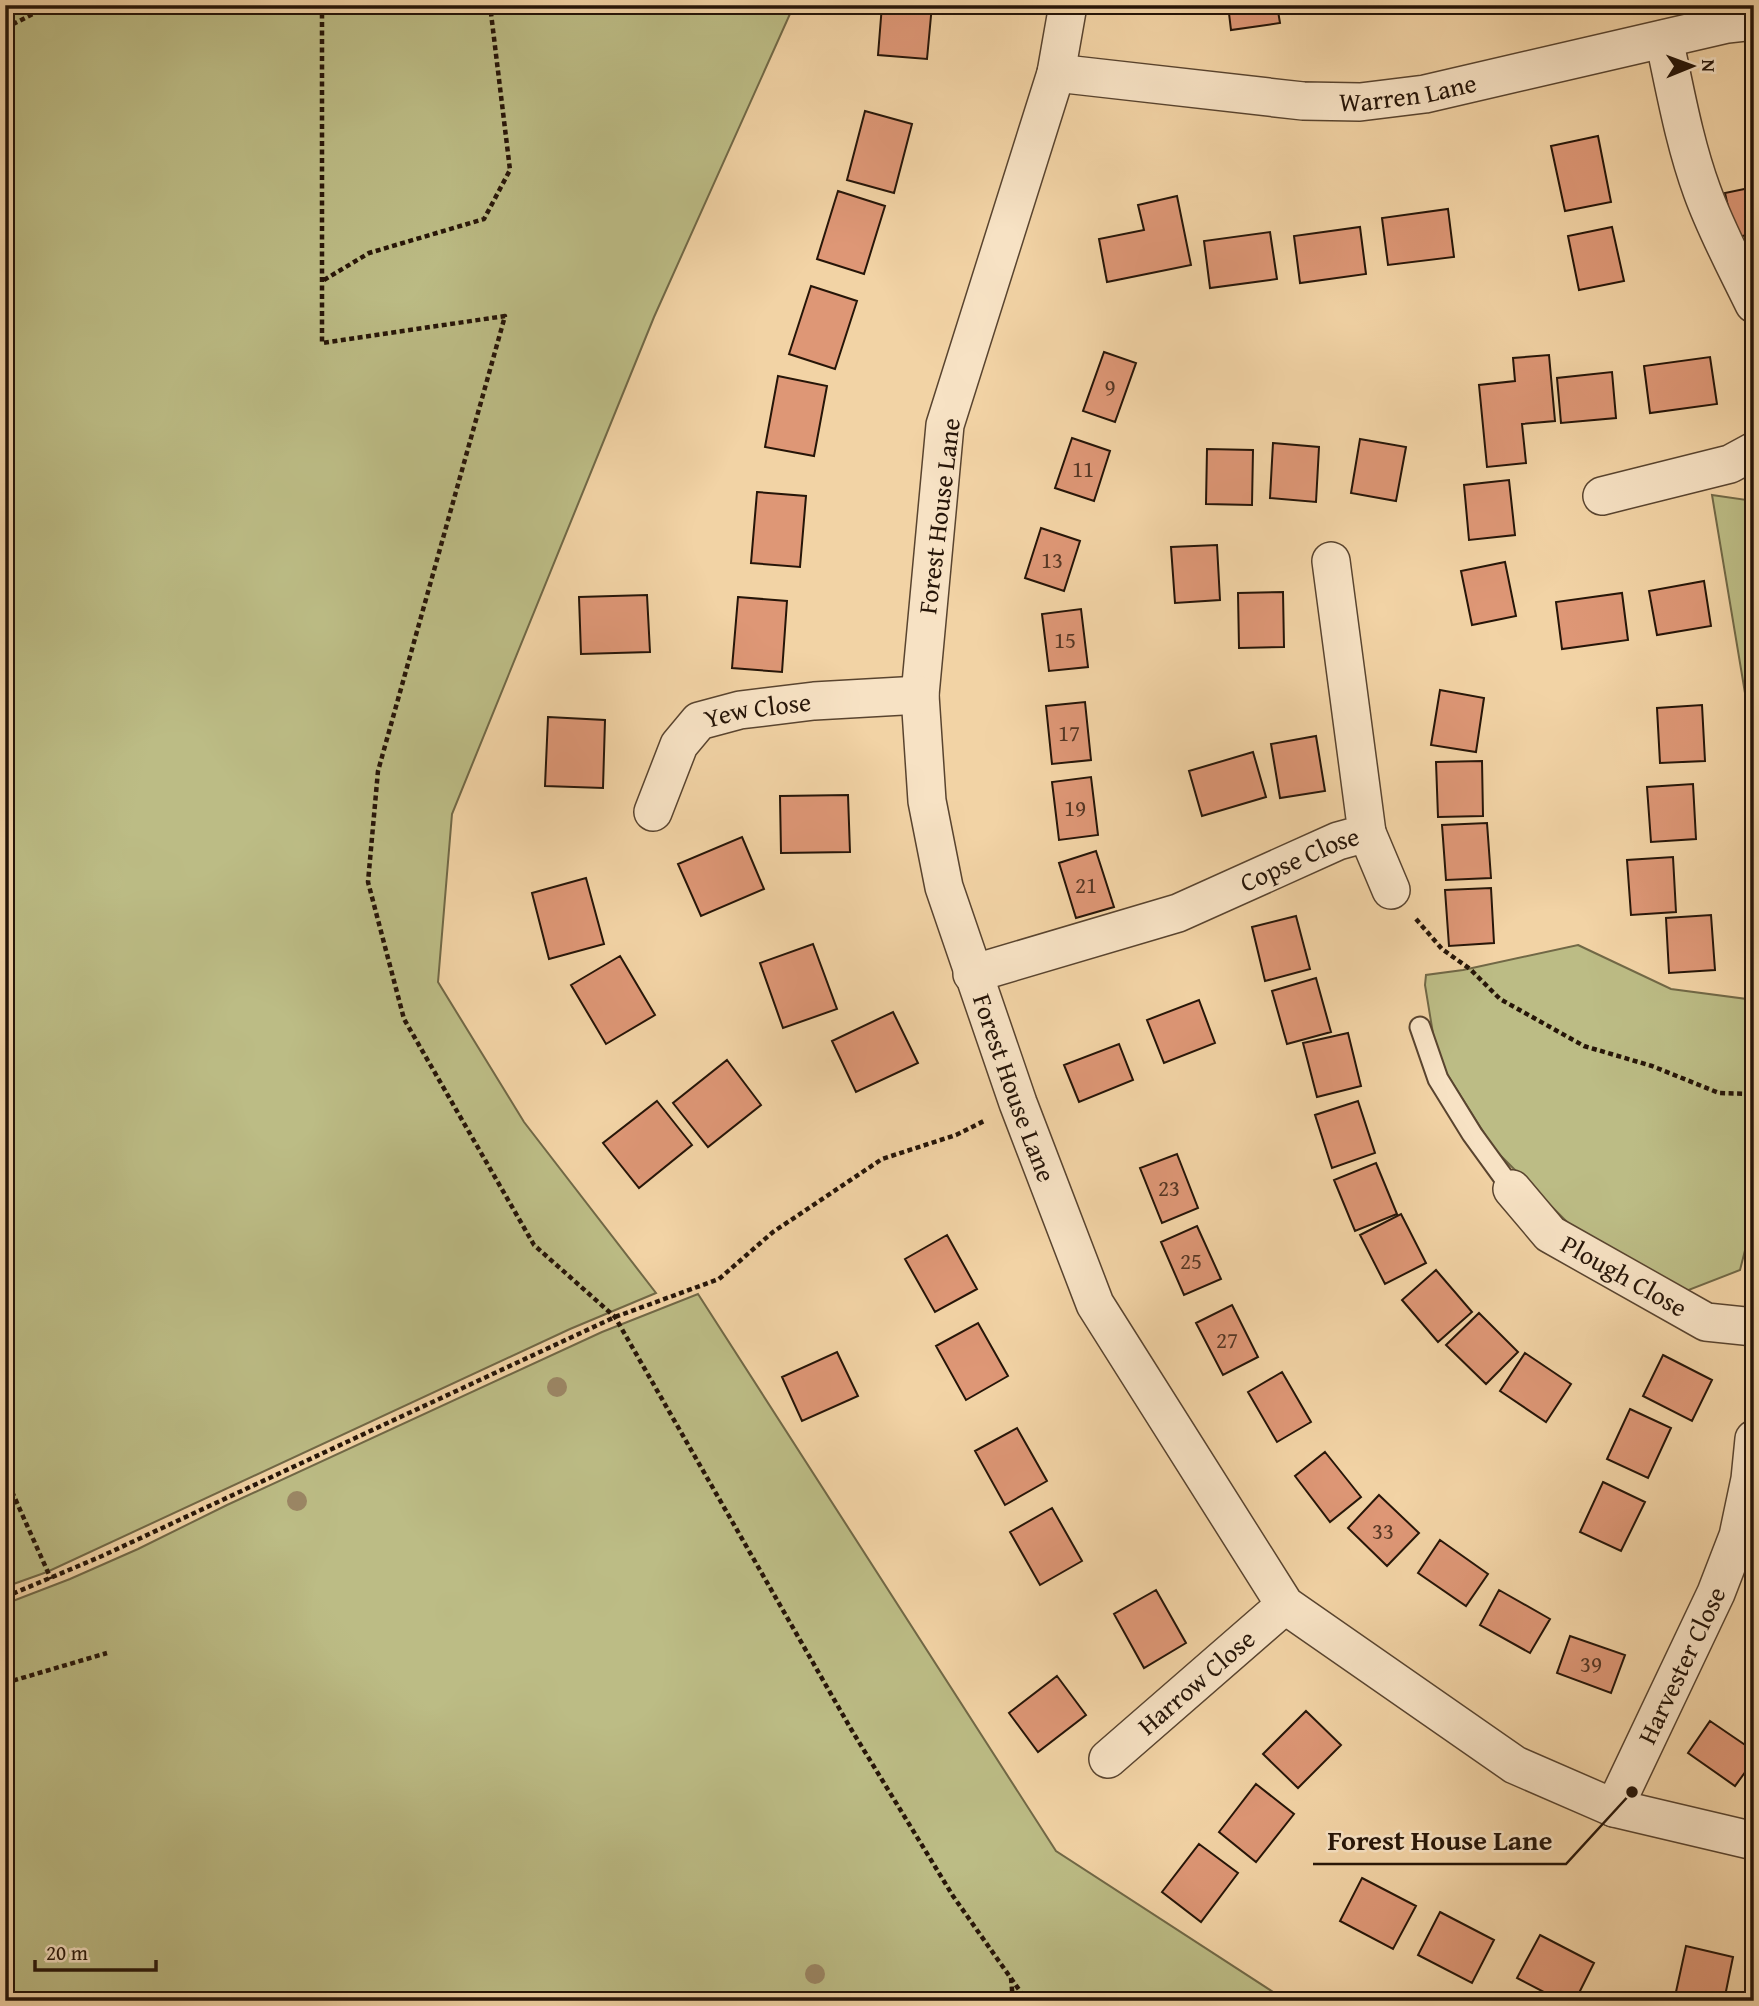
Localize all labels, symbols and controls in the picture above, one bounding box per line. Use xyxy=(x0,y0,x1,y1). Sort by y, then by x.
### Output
north arrow xyxy=(1658,32,1728,102)
text: N xyxy=(1695,59,1723,73)
street label: Warren Lane xyxy=(1339,63,1480,121)
house number: 9 xyxy=(1104,370,1116,403)
street label: Forest House Lane xyxy=(907,416,970,616)
house number: 11 xyxy=(1072,452,1094,485)
house number: 13 xyxy=(1041,543,1063,576)
house number: 15 xyxy=(1054,623,1076,656)
street label: Yew Close xyxy=(700,682,813,738)
house number: 17 xyxy=(1058,716,1080,749)
house number: 19 xyxy=(1064,791,1086,824)
street label: Copse Close xyxy=(1233,816,1363,902)
house number: 21 xyxy=(1075,868,1097,901)
street label: Forest House Lane xyxy=(963,988,1066,1187)
house number: 23 xyxy=(1158,1171,1180,1204)
street label: Plough Close xyxy=(1554,1224,1695,1327)
house number: 25 xyxy=(1180,1244,1202,1277)
house number: 27 xyxy=(1216,1323,1238,1356)
house number: 33 xyxy=(1372,1514,1394,1547)
street label: Harvester Close xyxy=(1627,1580,1735,1750)
street label: Harrow Close xyxy=(1128,1620,1263,1744)
house number: 39 xyxy=(1580,1647,1602,1680)
callout: Forest House Lane xyxy=(1313,1815,1566,1864)
text: Forest House Lane xyxy=(1328,1819,1552,1860)
scale bar xyxy=(35,1929,156,1973)
text: 20 m xyxy=(46,1937,88,1968)

